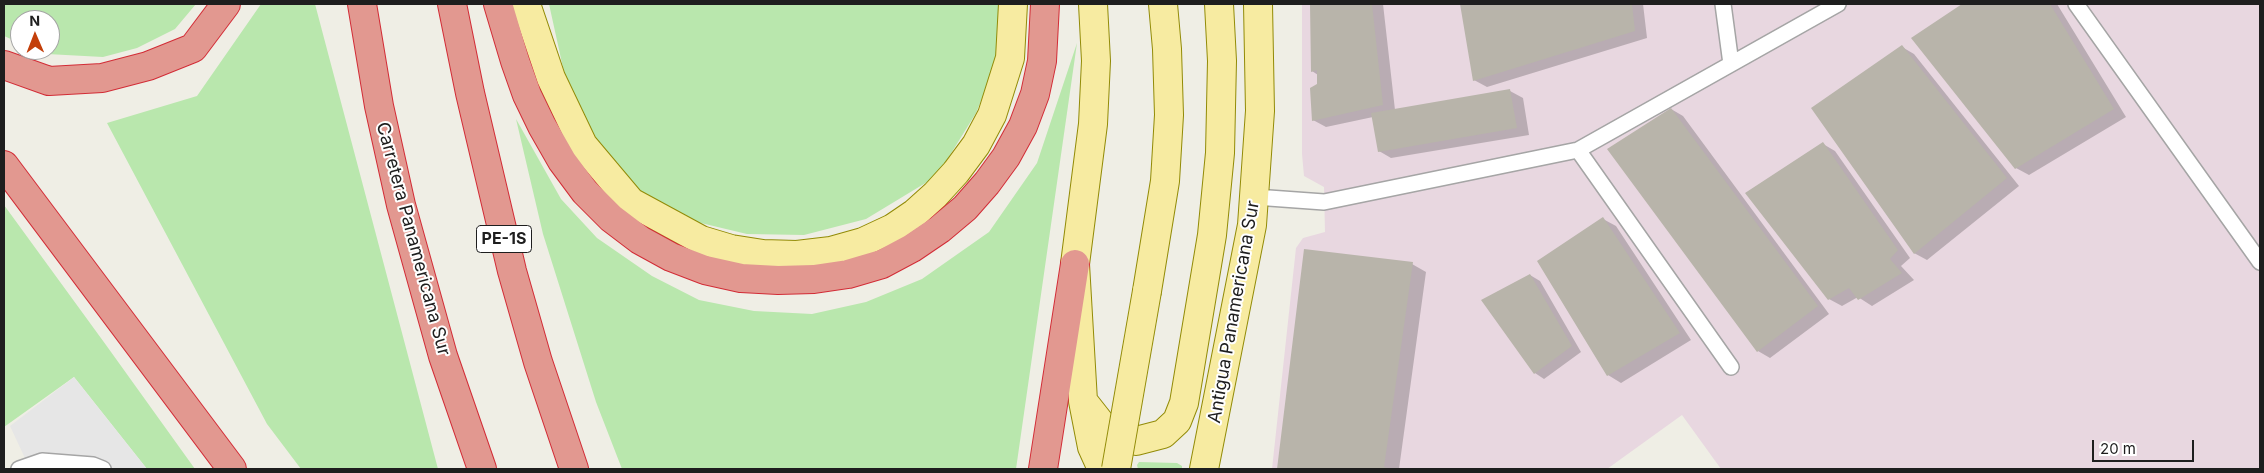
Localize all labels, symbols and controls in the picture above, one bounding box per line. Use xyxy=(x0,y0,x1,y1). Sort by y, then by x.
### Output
north arrow xyxy=(10,10,60,60)
text: N xyxy=(29,12,40,29)
street label: Carretera Panamericana Sur xyxy=(371,120,455,358)
street label: Antigua Panamericana Sur xyxy=(1204,199,1264,425)
road number: PE-1S xyxy=(476,225,532,252)
scale bar xyxy=(2094,430,2196,462)
text: 20 m xyxy=(2100,439,2136,458)

